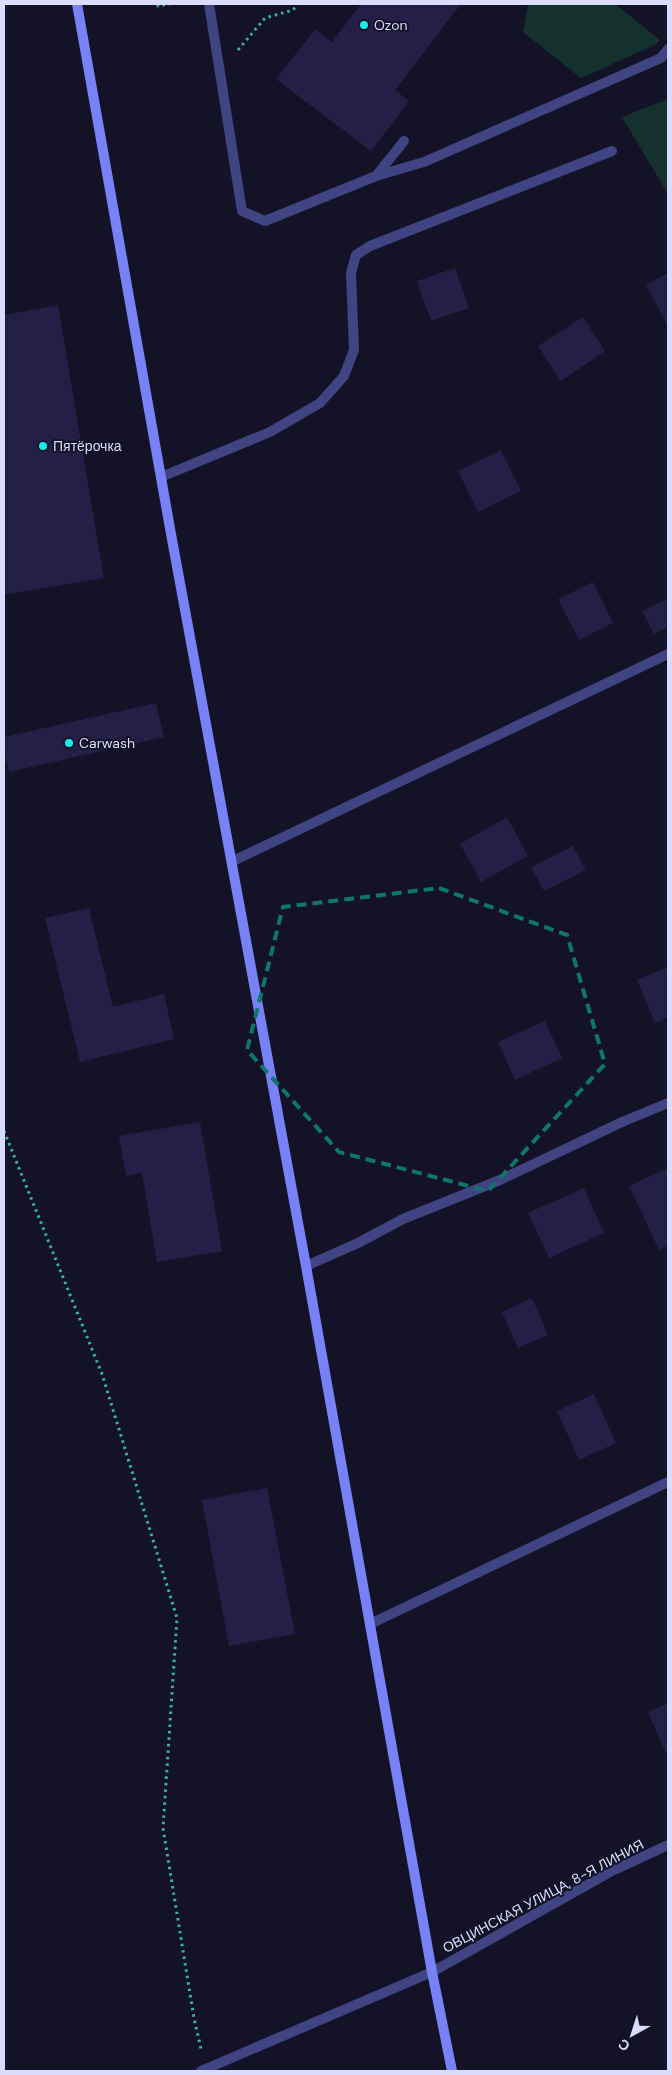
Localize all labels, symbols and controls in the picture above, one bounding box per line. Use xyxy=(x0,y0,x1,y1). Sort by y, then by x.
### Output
place label: Ozon xyxy=(374,16,408,34)
marker: Ozon xyxy=(358,19,370,31)
place label: Пятёрочка xyxy=(53,437,122,455)
marker: Пятёрочка xyxy=(37,440,49,452)
place label: Carwash xyxy=(79,734,135,752)
marker: Carwash xyxy=(63,737,75,749)
street label: ОВЦИНСКАЯ УЛИЦА, 8-Я ЛИНИЯ xyxy=(439,1835,647,1957)
north arrow xyxy=(607,2010,657,2060)
text: С xyxy=(614,2035,633,2055)

